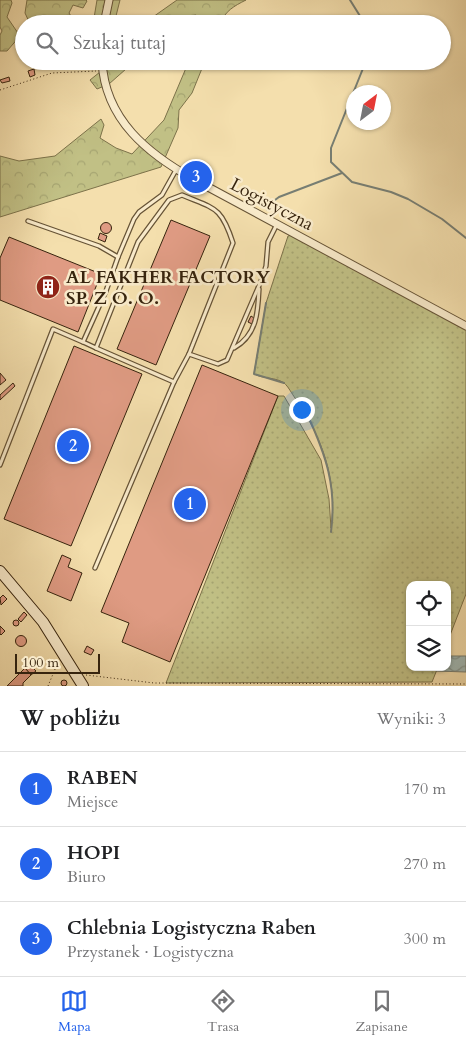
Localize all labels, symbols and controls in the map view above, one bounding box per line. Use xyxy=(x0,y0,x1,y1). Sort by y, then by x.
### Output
search box xyxy=(15,15,451,70)
icon: search xyxy=(33,29,61,57)
text: Szukaj tutaj xyxy=(73,30,166,56)
north arrow xyxy=(346,85,391,130)
pin: 3 xyxy=(180,158,212,196)
street label: Logistyczna xyxy=(226,172,318,237)
place label: AL FAKHER FACTORY SP. Z O. O. xyxy=(66,265,271,311)
building icon: AL FAKHER FACTORY SP. Z O. O. xyxy=(35,274,61,300)
your location xyxy=(289,397,315,423)
pin: 2 xyxy=(57,427,89,465)
pin: 1 xyxy=(174,485,206,523)
map controls xyxy=(406,581,451,671)
button: locate xyxy=(406,581,451,626)
button: layers xyxy=(406,626,451,671)
scale bar xyxy=(15,651,100,674)
text: 100 m xyxy=(22,653,59,672)
text: W pobliżu xyxy=(20,704,121,733)
text: Wyniki: 3 xyxy=(377,708,446,730)
text: RABEN xyxy=(67,765,138,791)
text: 1 xyxy=(32,778,40,800)
text: 170 m xyxy=(404,778,446,800)
text: Miejsce xyxy=(67,791,118,813)
text: HOPI xyxy=(67,840,120,866)
text: 2 xyxy=(32,853,40,875)
text: 270 m xyxy=(404,853,446,875)
text: Biuro xyxy=(67,866,106,888)
text: Chlebnia Logistyczna Raben xyxy=(67,915,316,941)
text: 3 xyxy=(32,928,40,950)
text: 300 m xyxy=(404,928,446,950)
text: Przystanek · Logistyczna xyxy=(67,941,234,963)
tab: Mapa xyxy=(58,987,91,1036)
tab: Trasa xyxy=(207,987,239,1036)
tab: Zapisane xyxy=(355,987,408,1036)

